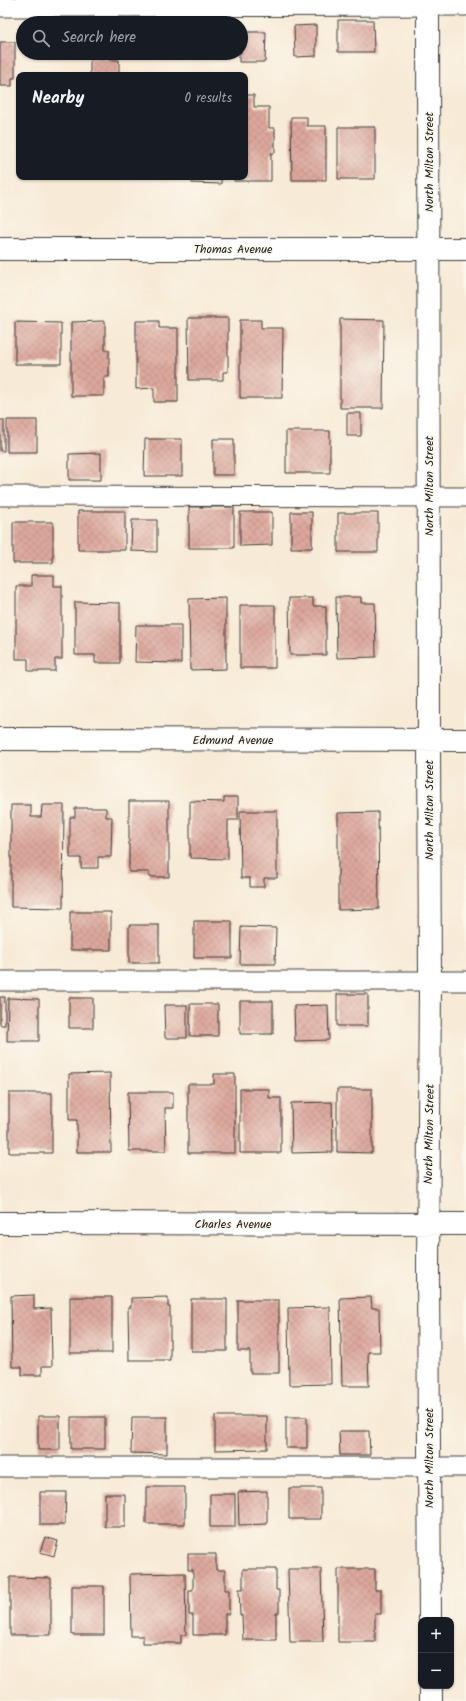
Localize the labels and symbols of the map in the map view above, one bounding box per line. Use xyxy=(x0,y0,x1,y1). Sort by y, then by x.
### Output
street label: North Milton Street xyxy=(420,111,439,212)
street label: Thomas Avenue xyxy=(194,240,273,259)
street label: North Milton Street xyxy=(420,435,439,536)
street label: Edmund Avenue xyxy=(193,731,274,750)
street label: North Milton Street xyxy=(420,759,439,860)
street label: North Milton Street xyxy=(419,1083,440,1184)
street label: Charles Avenue xyxy=(195,1215,272,1234)
street label: North Milton Street xyxy=(420,1407,439,1508)

